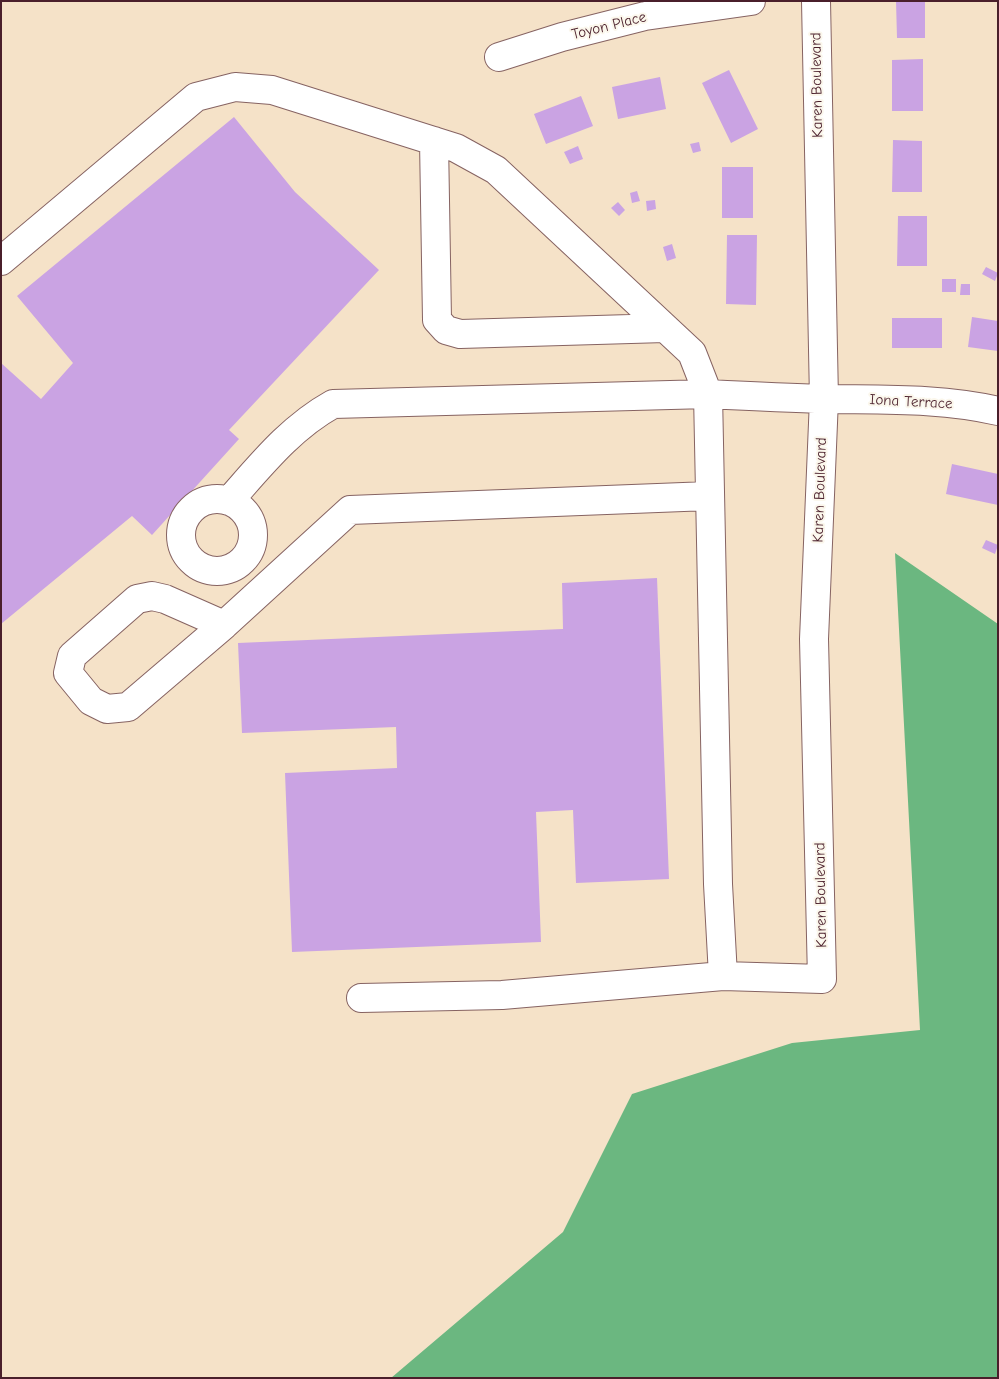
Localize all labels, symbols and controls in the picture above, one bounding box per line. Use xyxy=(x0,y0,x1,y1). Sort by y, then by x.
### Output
street label: Toyon Place xyxy=(570,8,648,44)
street label: Karen Boulevard xyxy=(807,32,827,138)
street label: Iona Terrace xyxy=(869,391,953,413)
street label: Karen Boulevard xyxy=(809,437,831,543)
street label: Karen Boulevard xyxy=(811,842,831,948)

